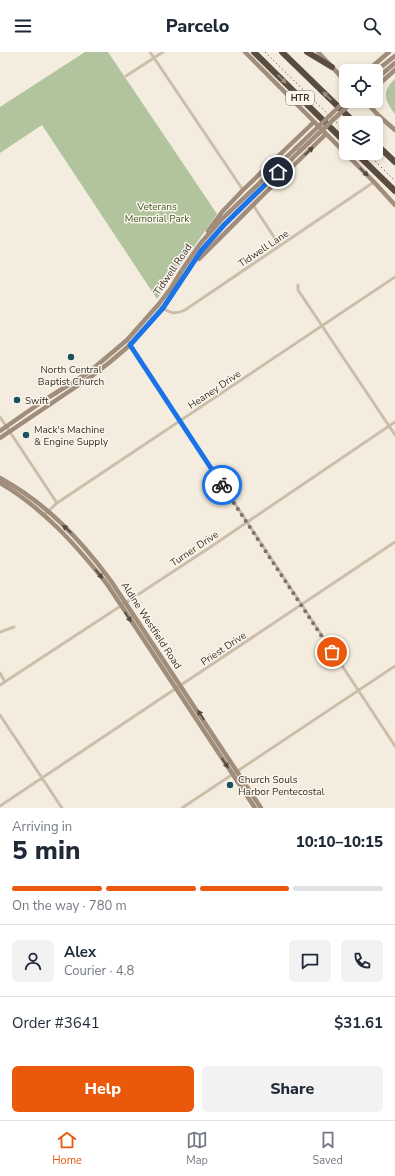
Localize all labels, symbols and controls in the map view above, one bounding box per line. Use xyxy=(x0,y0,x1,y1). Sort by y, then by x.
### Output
text: Parcelo xyxy=(166,14,229,38)
icon: menu xyxy=(12,15,34,37)
icon: search xyxy=(361,15,383,37)
map controls xyxy=(339,64,383,160)
button: locate xyxy=(339,64,383,108)
one-way arrow xyxy=(277,75,287,84)
road number: HTR xyxy=(286,91,314,105)
one-way arrow xyxy=(322,91,332,101)
button: layers xyxy=(339,116,383,160)
one-way arrow xyxy=(303,147,314,156)
pin xyxy=(261,155,295,189)
icon: home xyxy=(267,161,289,183)
one-way arrow xyxy=(359,167,369,177)
park label: Veterans Memorial Park xyxy=(125,200,190,226)
street label: Tidwell Lane xyxy=(236,227,292,271)
street label: Tidwell Road xyxy=(150,241,195,298)
marker: North Central Baptist Church xyxy=(66,352,76,362)
place label: North Central Baptist Church xyxy=(38,363,104,389)
street label: Heaney Drive xyxy=(186,367,244,413)
place label: Swift xyxy=(25,394,49,408)
marker: Swift xyxy=(12,395,22,405)
place label: Mack's Machine & Engine Supply xyxy=(34,423,109,449)
marker: Mack's Machine & Engine Supply xyxy=(21,430,31,440)
courier xyxy=(202,465,242,505)
icon: bike xyxy=(211,474,233,496)
one-way arrow xyxy=(63,525,72,534)
street label: Turner Drive xyxy=(168,528,221,570)
one-way arrow xyxy=(95,569,103,580)
street label: Aldine Westfield Road xyxy=(118,579,185,672)
one-way arrow xyxy=(124,612,132,622)
street label: Priest Drive xyxy=(198,628,249,669)
pin xyxy=(315,635,349,669)
icon: bag xyxy=(321,641,343,663)
one-way arrow xyxy=(197,710,204,721)
one-way arrow xyxy=(221,758,229,768)
place label: Church Souls Harbor Pentecostal xyxy=(238,773,325,799)
marker: Church Souls Harbor Pentecostal xyxy=(225,780,235,790)
text: Arriving in xyxy=(12,818,72,836)
text: 10:10–10:15 xyxy=(296,832,383,852)
text: 5 min xyxy=(12,833,80,868)
text: On the way · 780 m xyxy=(12,897,127,915)
button: person xyxy=(12,940,54,982)
button: chat xyxy=(289,940,331,982)
button: phone xyxy=(341,940,383,982)
text: Alex xyxy=(64,942,96,962)
text: Courier · 4.8 xyxy=(64,962,134,980)
text: Order #3641 xyxy=(12,1013,100,1033)
text: $31.61 xyxy=(334,1013,383,1033)
button: Help xyxy=(12,1066,194,1112)
button: Share xyxy=(202,1066,383,1112)
tab: Home xyxy=(52,1129,82,1168)
tab: Map xyxy=(186,1129,208,1168)
tab: Saved xyxy=(312,1129,343,1168)

